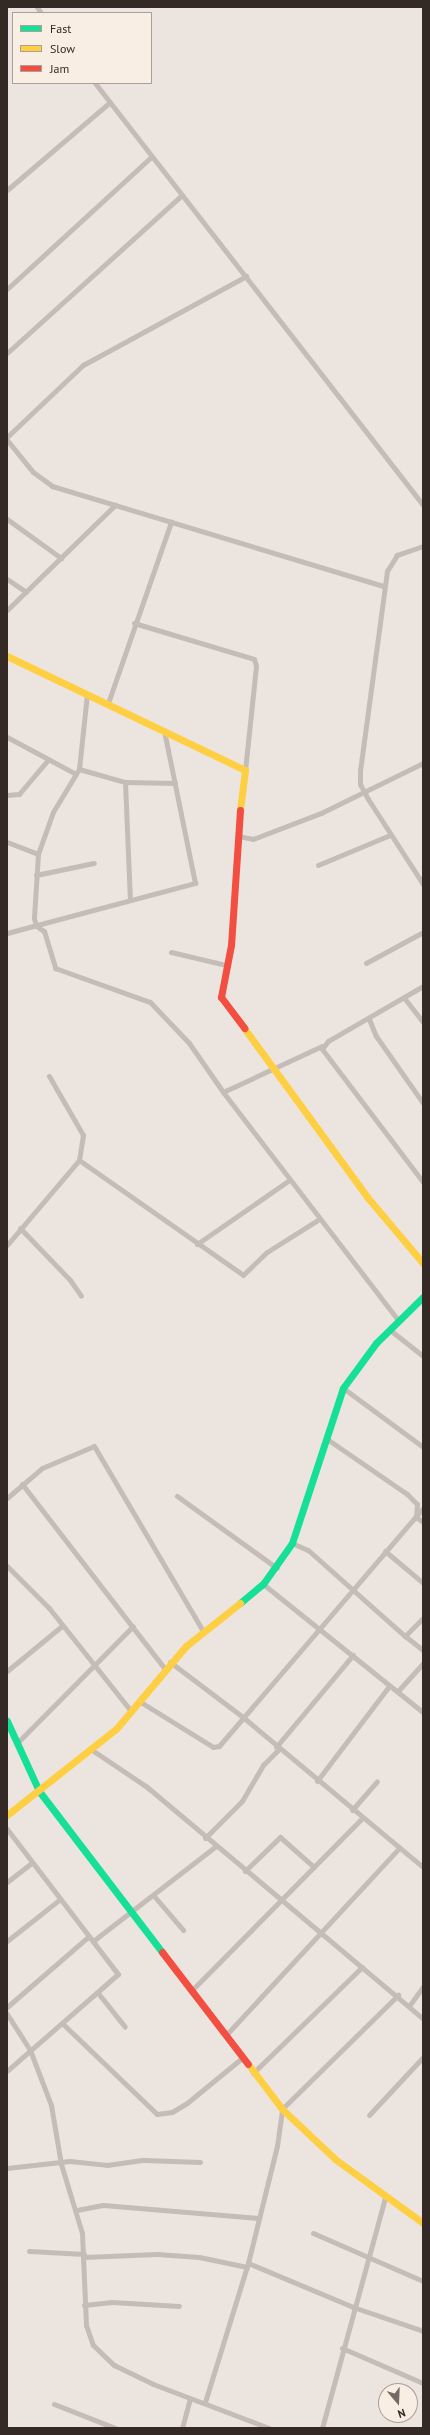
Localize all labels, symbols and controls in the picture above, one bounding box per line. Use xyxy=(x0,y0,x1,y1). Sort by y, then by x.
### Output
legend xyxy=(12,12,152,84)
text: Fast xyxy=(50,21,71,36)
text: Slow xyxy=(50,41,75,56)
text: Jam xyxy=(50,61,69,76)
north arrow xyxy=(378,2383,418,2423)
text: N xyxy=(396,2406,407,2421)

